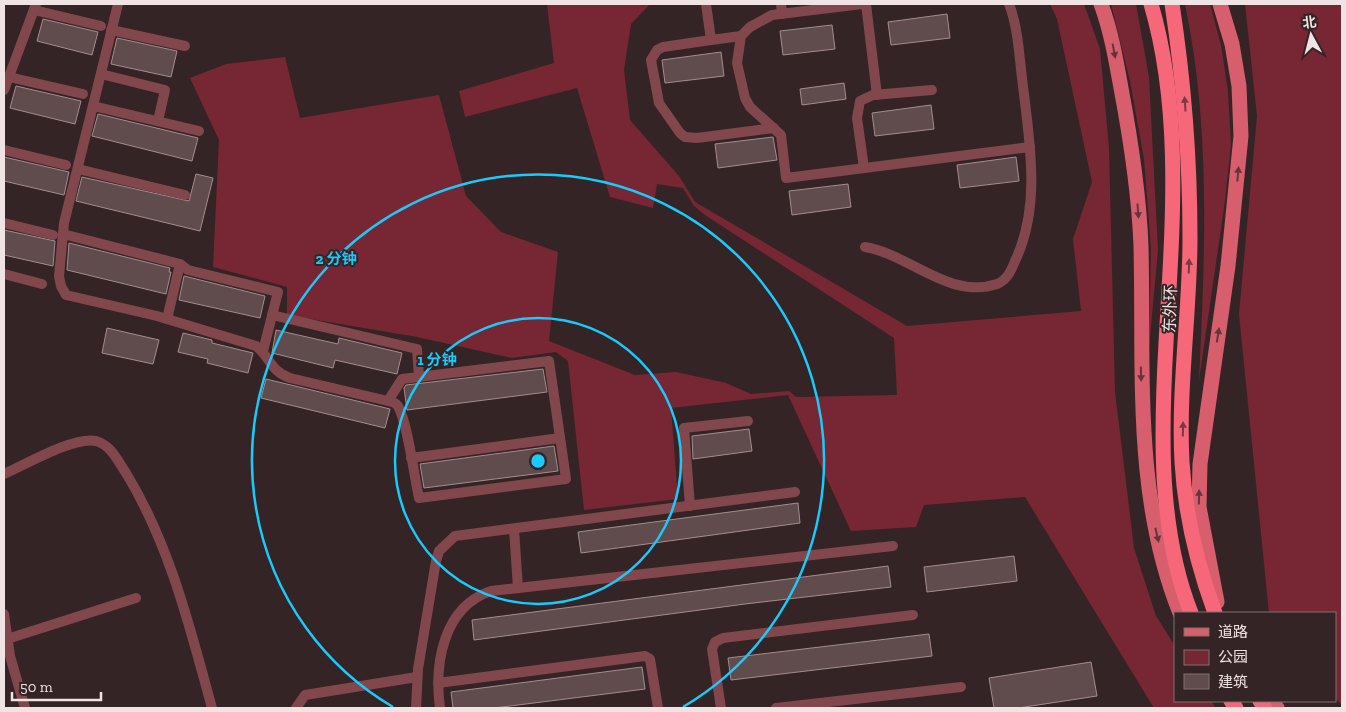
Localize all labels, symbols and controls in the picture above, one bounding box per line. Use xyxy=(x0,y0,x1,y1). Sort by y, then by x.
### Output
north arrow xyxy=(1286,10,1336,60)
text: 北 xyxy=(1301,13,1317,32)
one-way arrow xyxy=(1110,43,1118,58)
one-way arrow xyxy=(1181,96,1189,112)
one-way arrow xyxy=(1234,166,1242,182)
one-way arrow xyxy=(1134,203,1142,219)
text: 2 分钟 xyxy=(316,250,356,268)
one-way arrow xyxy=(1185,258,1193,274)
street label: 东外环 xyxy=(1160,285,1180,333)
one-way arrow xyxy=(1214,327,1222,343)
text: 1 分钟 xyxy=(418,351,456,369)
one-way arrow xyxy=(1137,366,1145,382)
one-way arrow xyxy=(1179,420,1187,436)
centre of rings xyxy=(529,452,547,470)
one-way arrow xyxy=(1196,488,1204,504)
one-way arrow xyxy=(1153,527,1161,542)
legend xyxy=(1174,612,1336,702)
text: 道路 xyxy=(1218,623,1248,641)
text: 公园 xyxy=(1218,648,1248,666)
scale bar xyxy=(12,670,101,702)
text: 建筑 xyxy=(1218,673,1248,691)
text: 50 m xyxy=(20,678,53,696)

